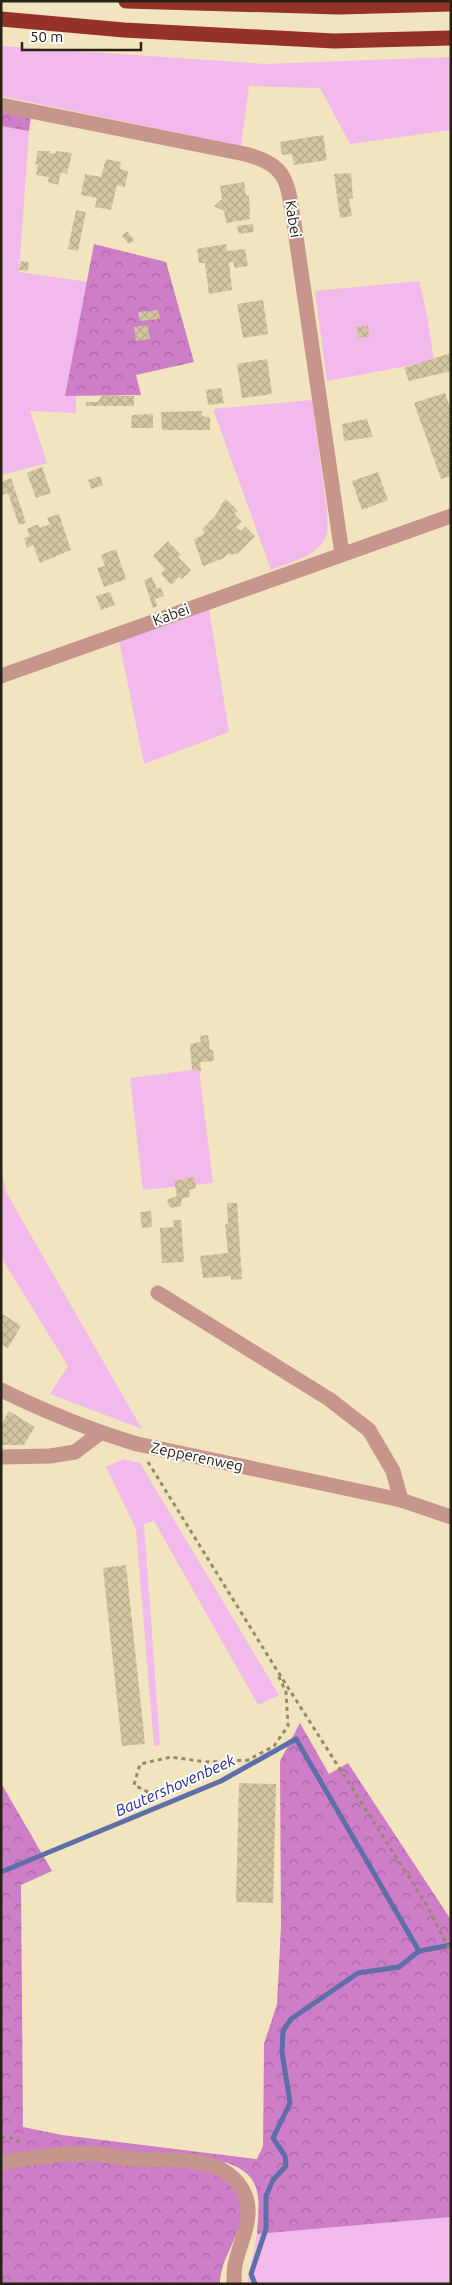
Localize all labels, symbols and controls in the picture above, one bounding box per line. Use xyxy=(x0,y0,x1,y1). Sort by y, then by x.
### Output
scale bar xyxy=(22,20,141,52)
text: 50 m xyxy=(30,28,63,45)
street label: Kabei xyxy=(282,199,305,239)
street label: Kabei xyxy=(150,600,191,629)
street label: Zepperenweg xyxy=(150,1438,245,1475)
water label: Bautershovenbeek xyxy=(112,1750,238,1820)

